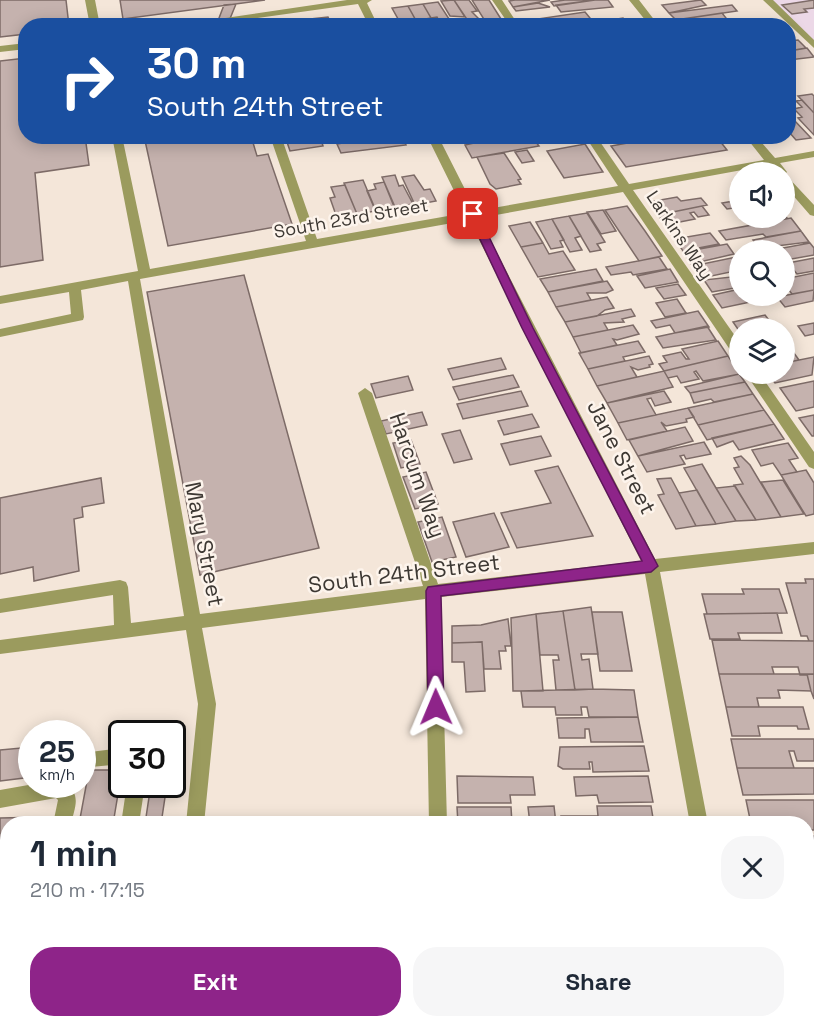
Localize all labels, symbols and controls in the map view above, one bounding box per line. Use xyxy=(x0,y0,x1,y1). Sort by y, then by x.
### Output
text: 30 m xyxy=(147,37,246,90)
icon: right xyxy=(48,42,126,120)
text: South 24th Street xyxy=(147,89,383,124)
map controls xyxy=(729,162,795,384)
button: sound xyxy=(729,162,795,228)
street label: Larkins Way xyxy=(642,186,718,284)
pin xyxy=(447,188,498,239)
street label: South 23rd Street xyxy=(272,193,430,243)
icon: arrive xyxy=(456,197,489,230)
button: search xyxy=(729,240,795,306)
button: layers xyxy=(729,318,795,384)
street label: Jane Street xyxy=(581,395,663,519)
street label: Harcum Way xyxy=(383,409,453,541)
street label: Mary Street xyxy=(179,479,231,609)
street label: South 24th Street xyxy=(307,547,501,599)
position arrow xyxy=(404,675,468,739)
speed limit sign: 30 xyxy=(108,720,186,798)
text: 25 xyxy=(39,732,75,771)
text: km/h xyxy=(39,765,75,784)
text: 1 min xyxy=(30,831,118,877)
button: close xyxy=(721,836,784,899)
text: 210 m · 17:15 xyxy=(30,877,145,903)
button: Exit xyxy=(30,947,401,1016)
button: Share xyxy=(413,947,784,1016)

